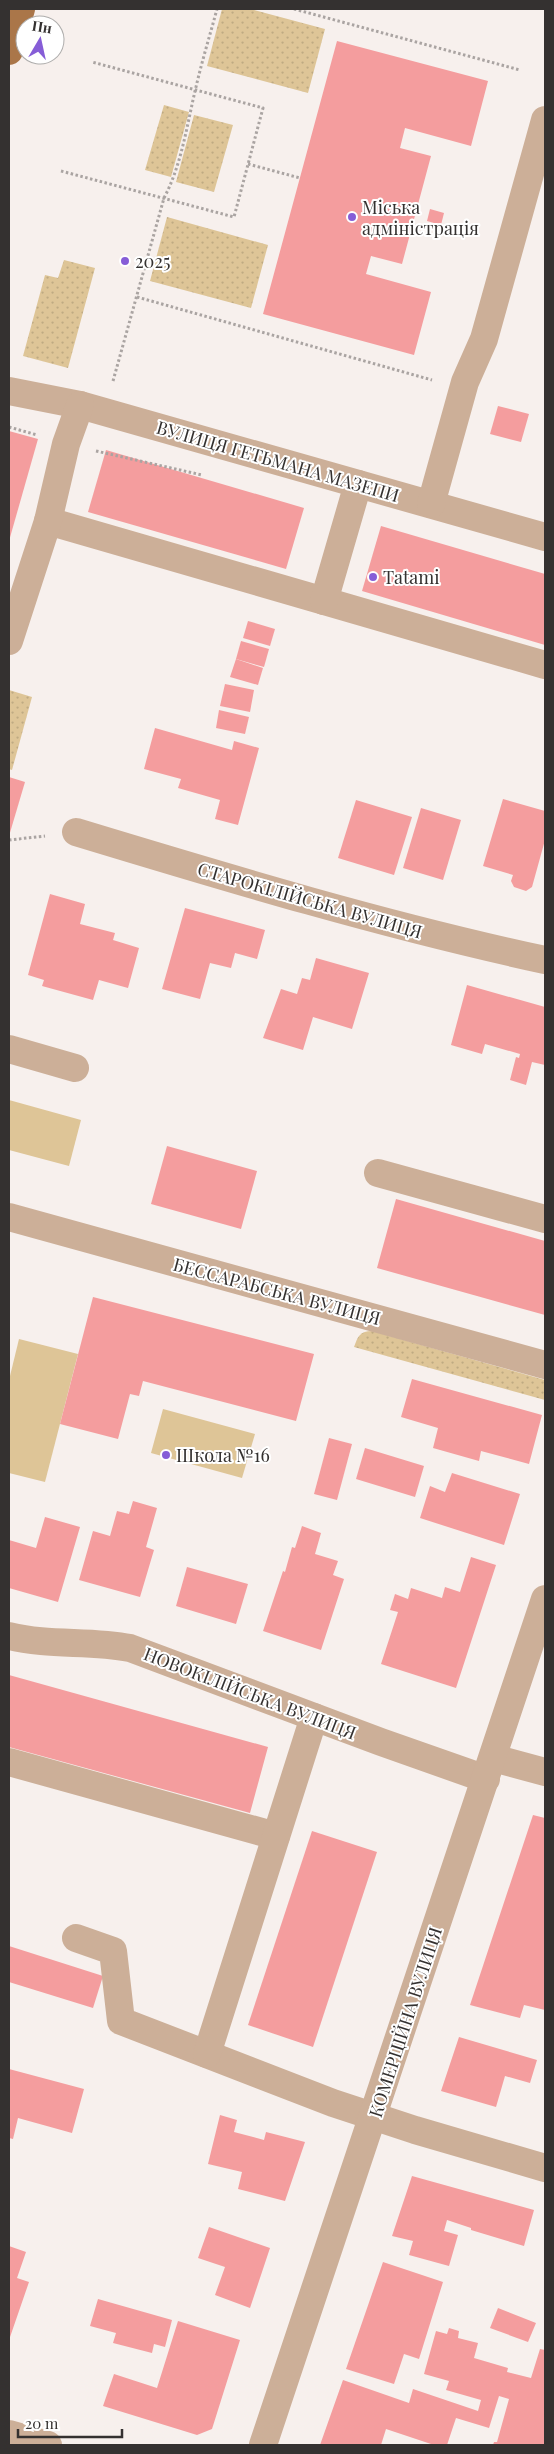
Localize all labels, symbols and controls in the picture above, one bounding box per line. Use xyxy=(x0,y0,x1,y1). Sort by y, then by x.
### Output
north arrow xyxy=(15,15,65,65)
text: Пн xyxy=(31,16,54,38)
place label: Міська адміністрація xyxy=(362,195,479,240)
marker: Міська адміністрація xyxy=(346,211,358,223)
place label: 2025 xyxy=(135,249,171,273)
marker: 2025 xyxy=(119,255,131,267)
street label: ВУЛИЦЯ ГЕТЬМАНА МАЗЕПИ xyxy=(154,415,402,507)
place label: Tatami xyxy=(383,565,439,589)
marker: Tatami xyxy=(367,571,379,583)
street label: СТАРОКІЛІЙСЬКА ВУЛИЦЯ xyxy=(195,856,425,944)
street label: БЕССАРАБСЬКА ВУЛИЦЯ xyxy=(171,1252,383,1330)
place label: Школа №16 xyxy=(176,1443,270,1467)
marker: Школа №16 xyxy=(160,1449,172,1461)
street label: НОВОКІЛІЙСЬКА ВУЛИЦЯ xyxy=(140,1641,360,1745)
street label: КОМЕРЦІЙНА ВУЛИЦЯ xyxy=(363,1924,447,2120)
scale bar xyxy=(18,2406,121,2438)
text: 20 m xyxy=(25,2413,59,2433)

